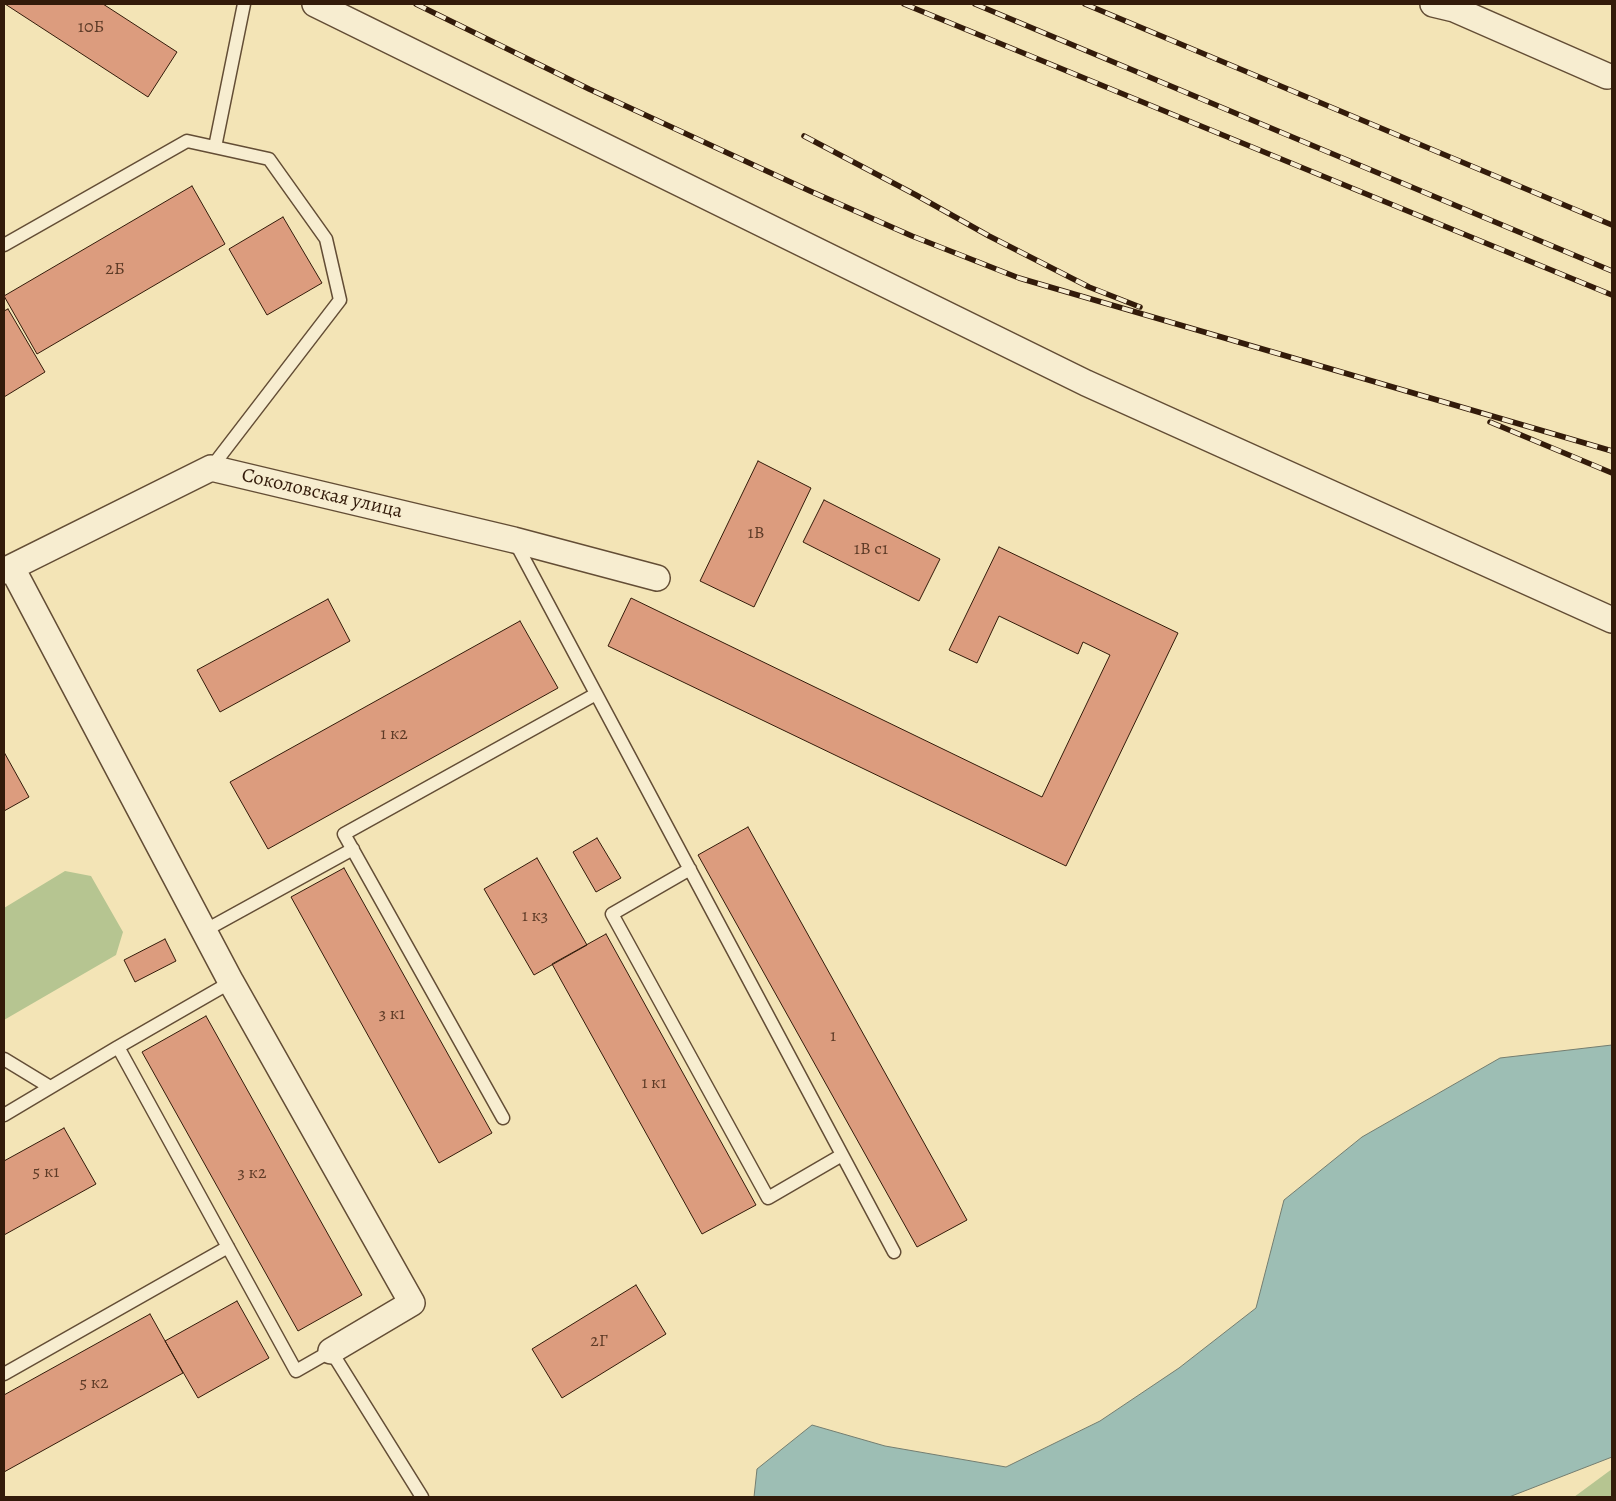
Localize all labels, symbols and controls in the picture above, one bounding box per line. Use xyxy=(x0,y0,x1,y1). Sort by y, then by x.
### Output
house number: 10Б xyxy=(78,17,104,39)
house number: 2Б xyxy=(105,259,125,281)
street label: Соколовская улица xyxy=(239,464,405,524)
house number: 1В xyxy=(748,523,764,545)
house number: 1В с1 xyxy=(854,539,888,561)
house number: 1 к2 xyxy=(380,724,408,746)
house number: 1 к3 xyxy=(522,906,548,928)
house number: 3 к1 xyxy=(379,1004,405,1026)
house number: 1 xyxy=(830,1026,836,1048)
house number: 1 к1 xyxy=(641,1073,667,1095)
house number: 5 к1 xyxy=(33,1162,59,1184)
house number: 3 к2 xyxy=(238,1163,266,1185)
house number: 2Г xyxy=(590,1331,608,1353)
house number: 5 к2 xyxy=(79,1373,109,1395)

